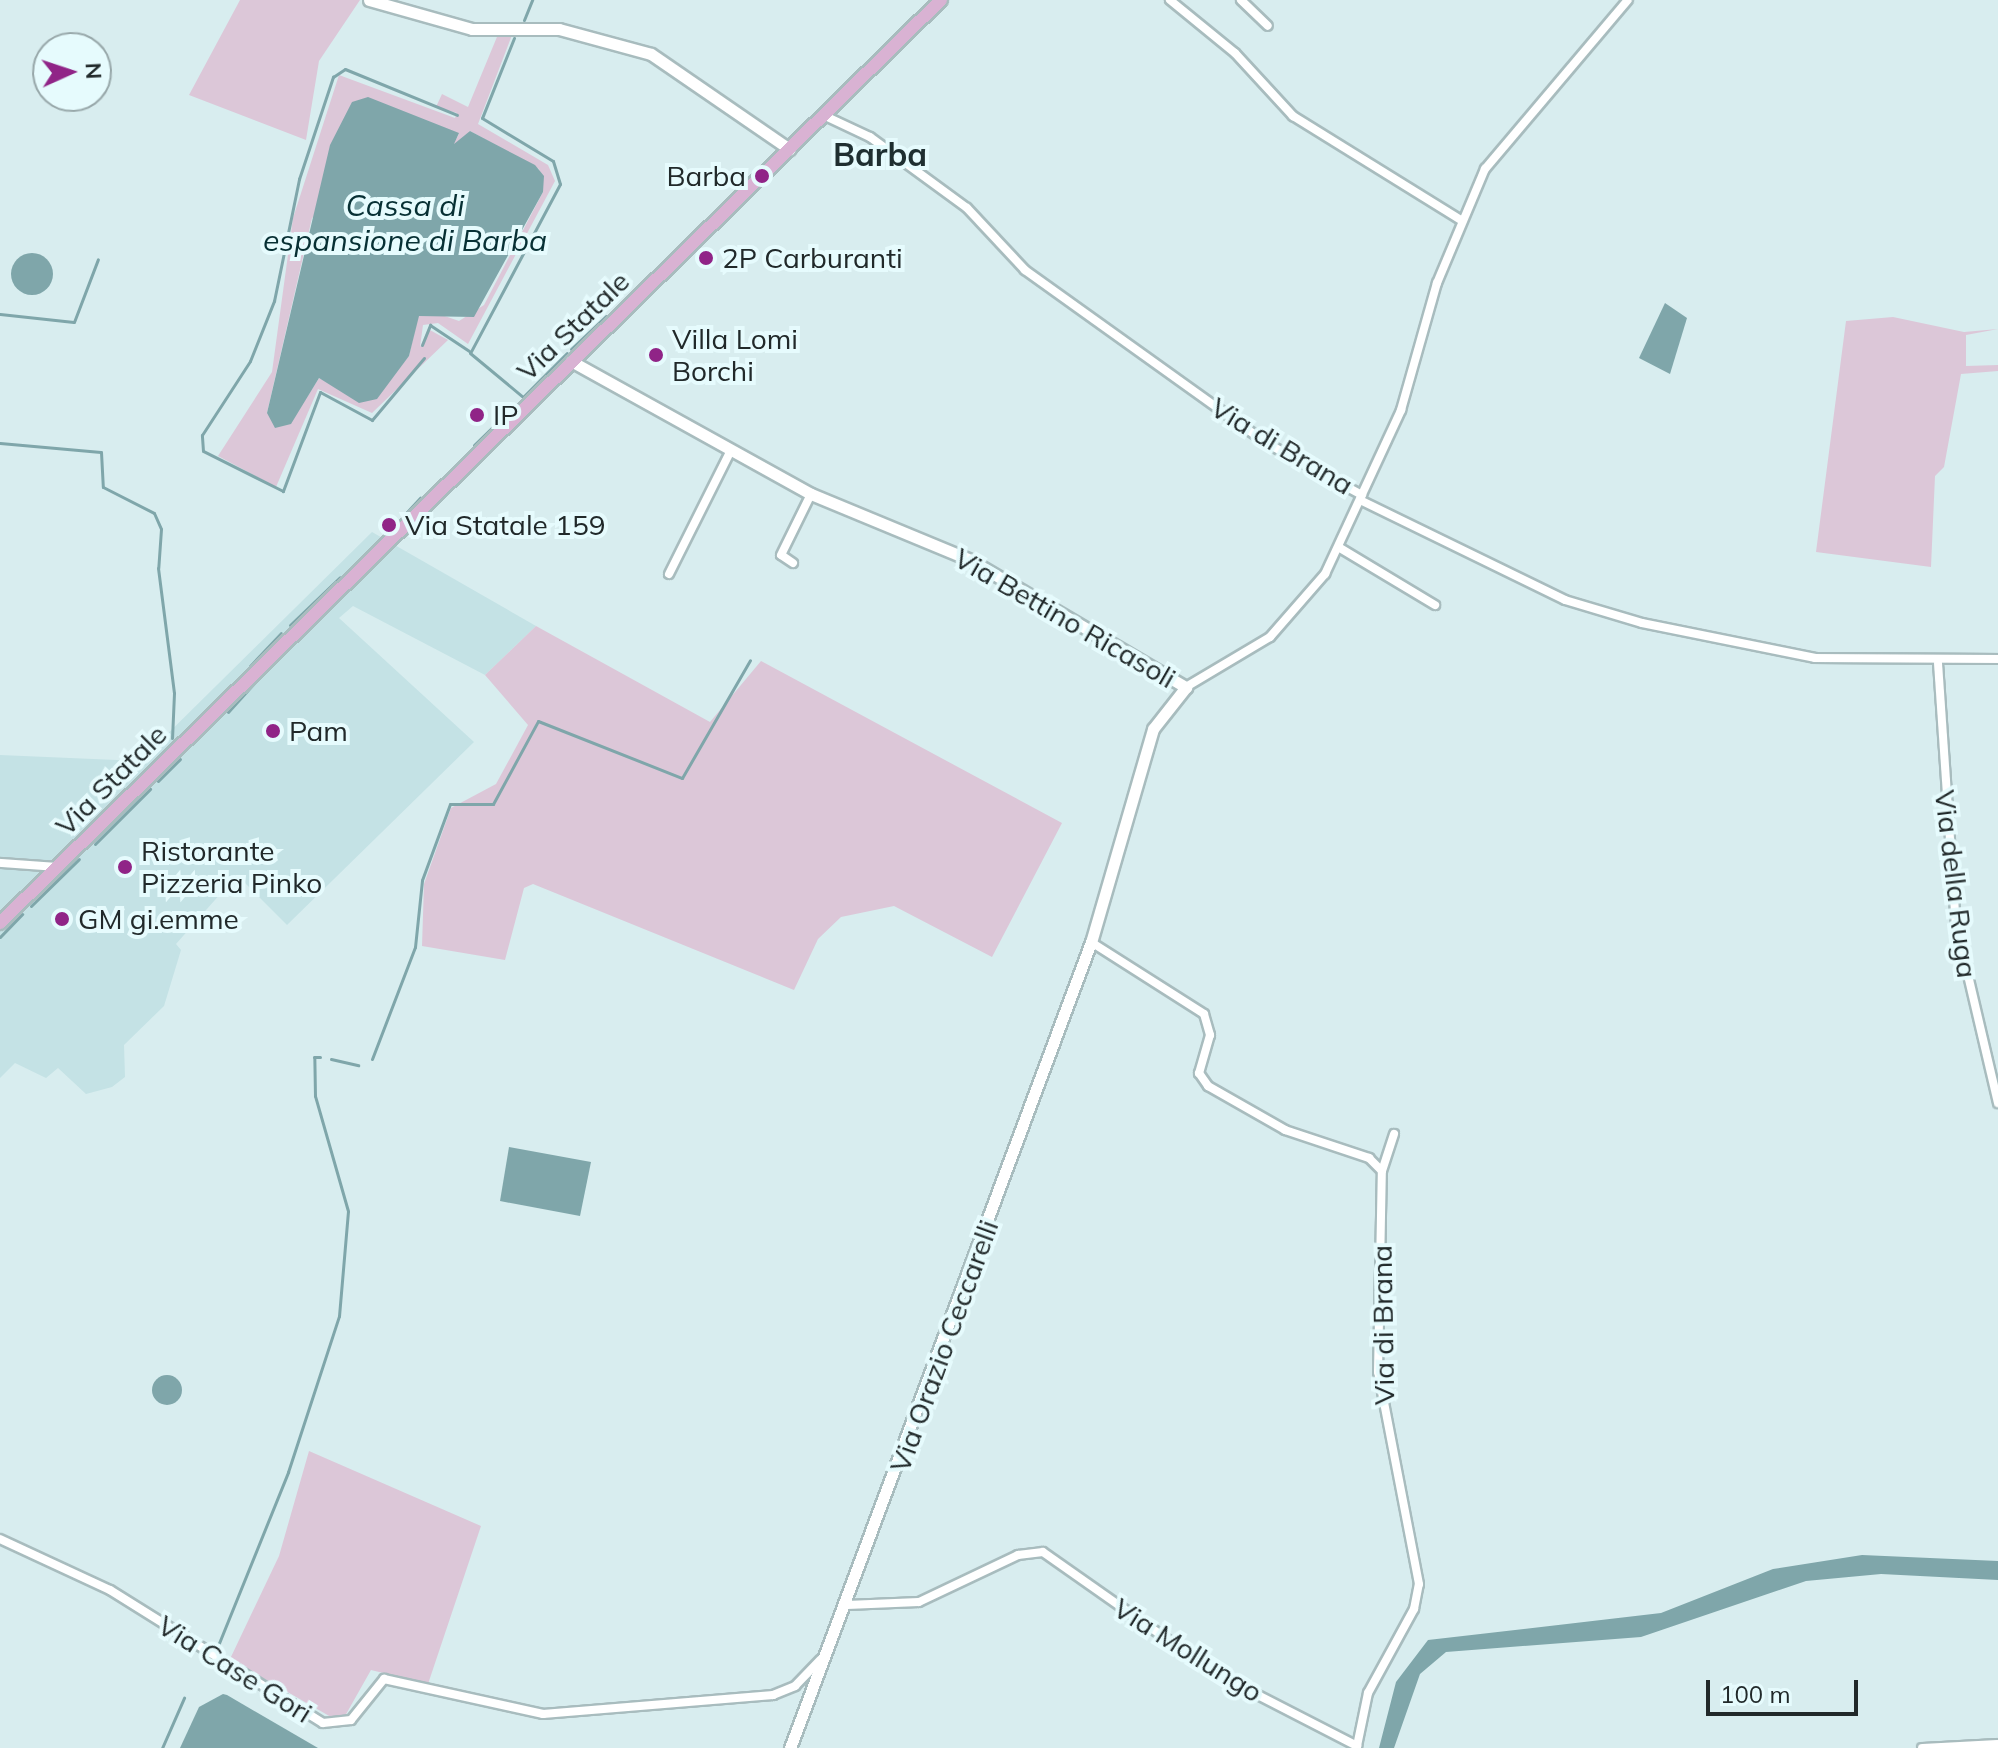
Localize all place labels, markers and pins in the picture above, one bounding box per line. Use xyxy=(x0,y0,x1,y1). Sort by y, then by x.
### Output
place label: Barba xyxy=(666,159,746,193)
marker: Barba xyxy=(753,167,771,185)
place label: 2P Carburanti xyxy=(722,241,903,275)
marker: 2P Carburanti xyxy=(697,249,715,267)
place label: Villa Lomi Borchi xyxy=(672,322,798,388)
marker: Villa Lomi Borchi xyxy=(647,346,665,364)
place label: IP xyxy=(493,398,518,432)
marker: IP xyxy=(468,406,486,424)
place label: Via Statale 159 xyxy=(405,508,606,542)
marker: Via Statale 159 xyxy=(380,516,398,534)
place label: Pam xyxy=(289,714,348,748)
marker: Pam xyxy=(264,722,282,740)
place label: Ristorante Pizzeria Pinko xyxy=(141,834,322,900)
marker: Ristorante Pizzeria Pinko xyxy=(116,858,134,876)
place label: GM gi.emme xyxy=(78,902,239,936)
marker: GM gi.emme xyxy=(53,910,71,928)

